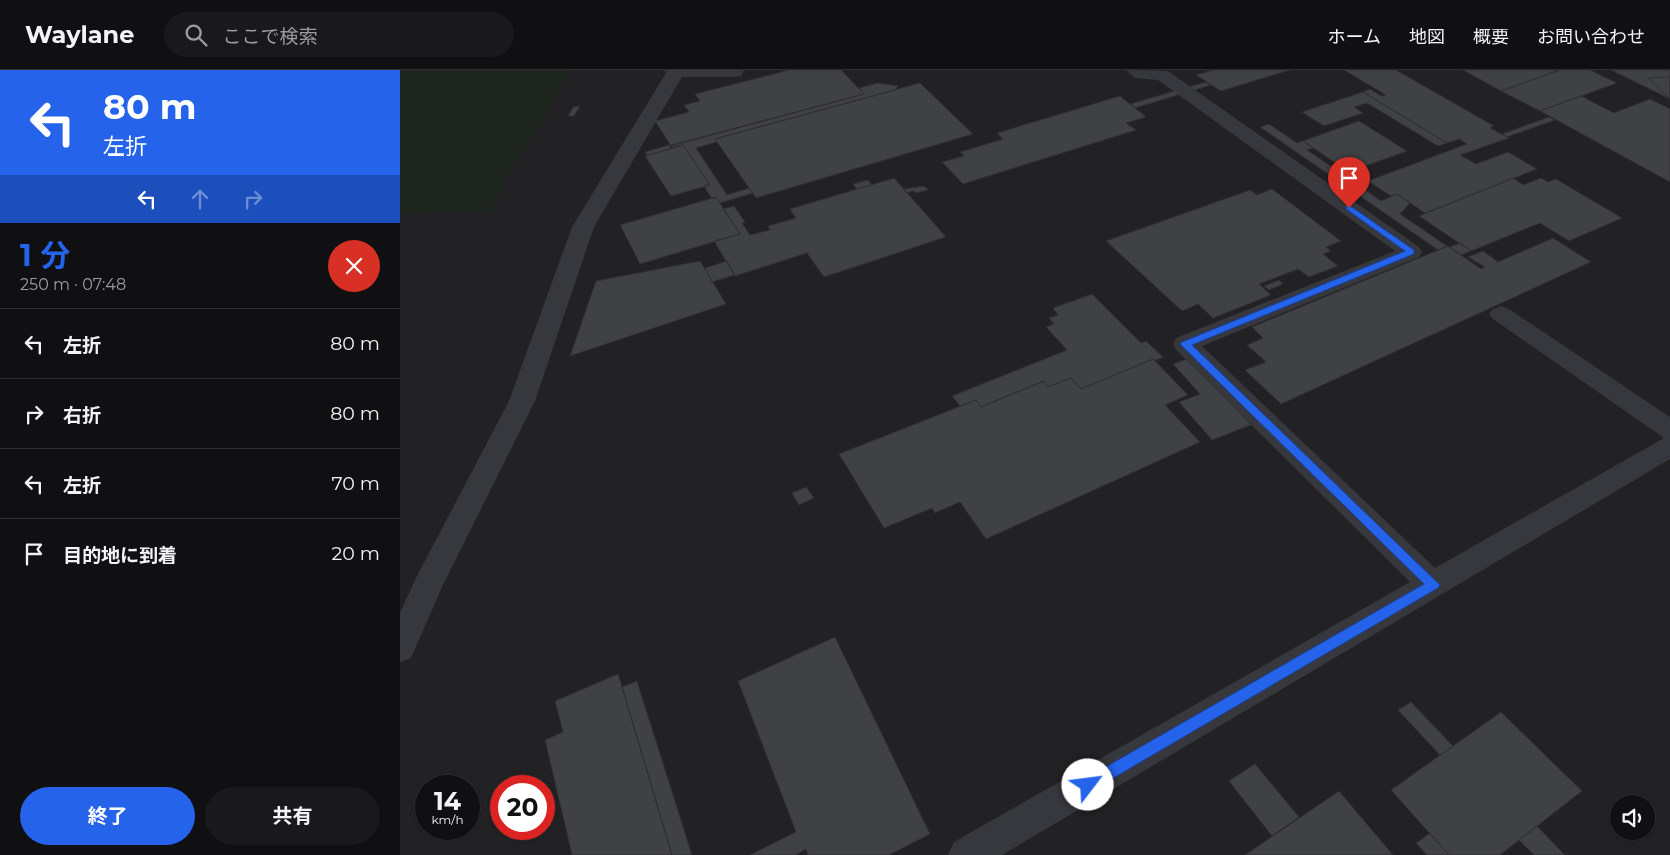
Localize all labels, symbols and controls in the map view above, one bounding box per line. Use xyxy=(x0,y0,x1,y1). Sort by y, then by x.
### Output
search box xyxy=(164,12,514,57)
text: Waylane xyxy=(25,20,134,49)
icon: search xyxy=(182,21,210,49)
text: ここで検索 xyxy=(222,25,317,48)
text: ホーム xyxy=(1328,26,1381,48)
text: 地図 xyxy=(1409,26,1445,48)
text: 概要 xyxy=(1473,26,1509,48)
text: お問い合わせ xyxy=(1537,26,1645,48)
text: 80 m xyxy=(103,85,197,128)
icon: left xyxy=(20,90,85,155)
text: 左折 xyxy=(103,133,147,160)
pin xyxy=(1328,157,1370,208)
icon: arrive xyxy=(1335,164,1363,192)
icon: left xyxy=(133,185,161,213)
icon: ahead xyxy=(186,185,214,213)
icon: right xyxy=(239,185,267,213)
text: 1 分 xyxy=(20,237,70,274)
button: close xyxy=(328,240,380,292)
text: 250 m · 07:48 xyxy=(20,275,126,294)
icon: left xyxy=(20,330,48,358)
text: 80 m xyxy=(330,332,380,355)
text: 左折 xyxy=(63,334,101,357)
icon: right xyxy=(20,400,48,428)
text: 80 m xyxy=(330,402,380,425)
text: 右折 xyxy=(63,404,101,427)
icon: left xyxy=(20,470,48,498)
text: 70 m xyxy=(331,472,380,495)
text: 左折 xyxy=(63,474,101,497)
icon: arrive xyxy=(20,540,48,568)
text: 20 m xyxy=(332,542,380,565)
text: 目的地に到着 xyxy=(63,544,177,567)
position arrow xyxy=(1061,758,1113,810)
speed limit sign: 20 xyxy=(490,775,555,840)
text: 14 xyxy=(434,786,461,816)
button: 終了 xyxy=(20,787,195,845)
button: 共有 xyxy=(205,787,380,845)
map controls xyxy=(1610,795,1655,840)
button: sound xyxy=(1610,795,1655,840)
text: km/h xyxy=(431,812,464,827)

